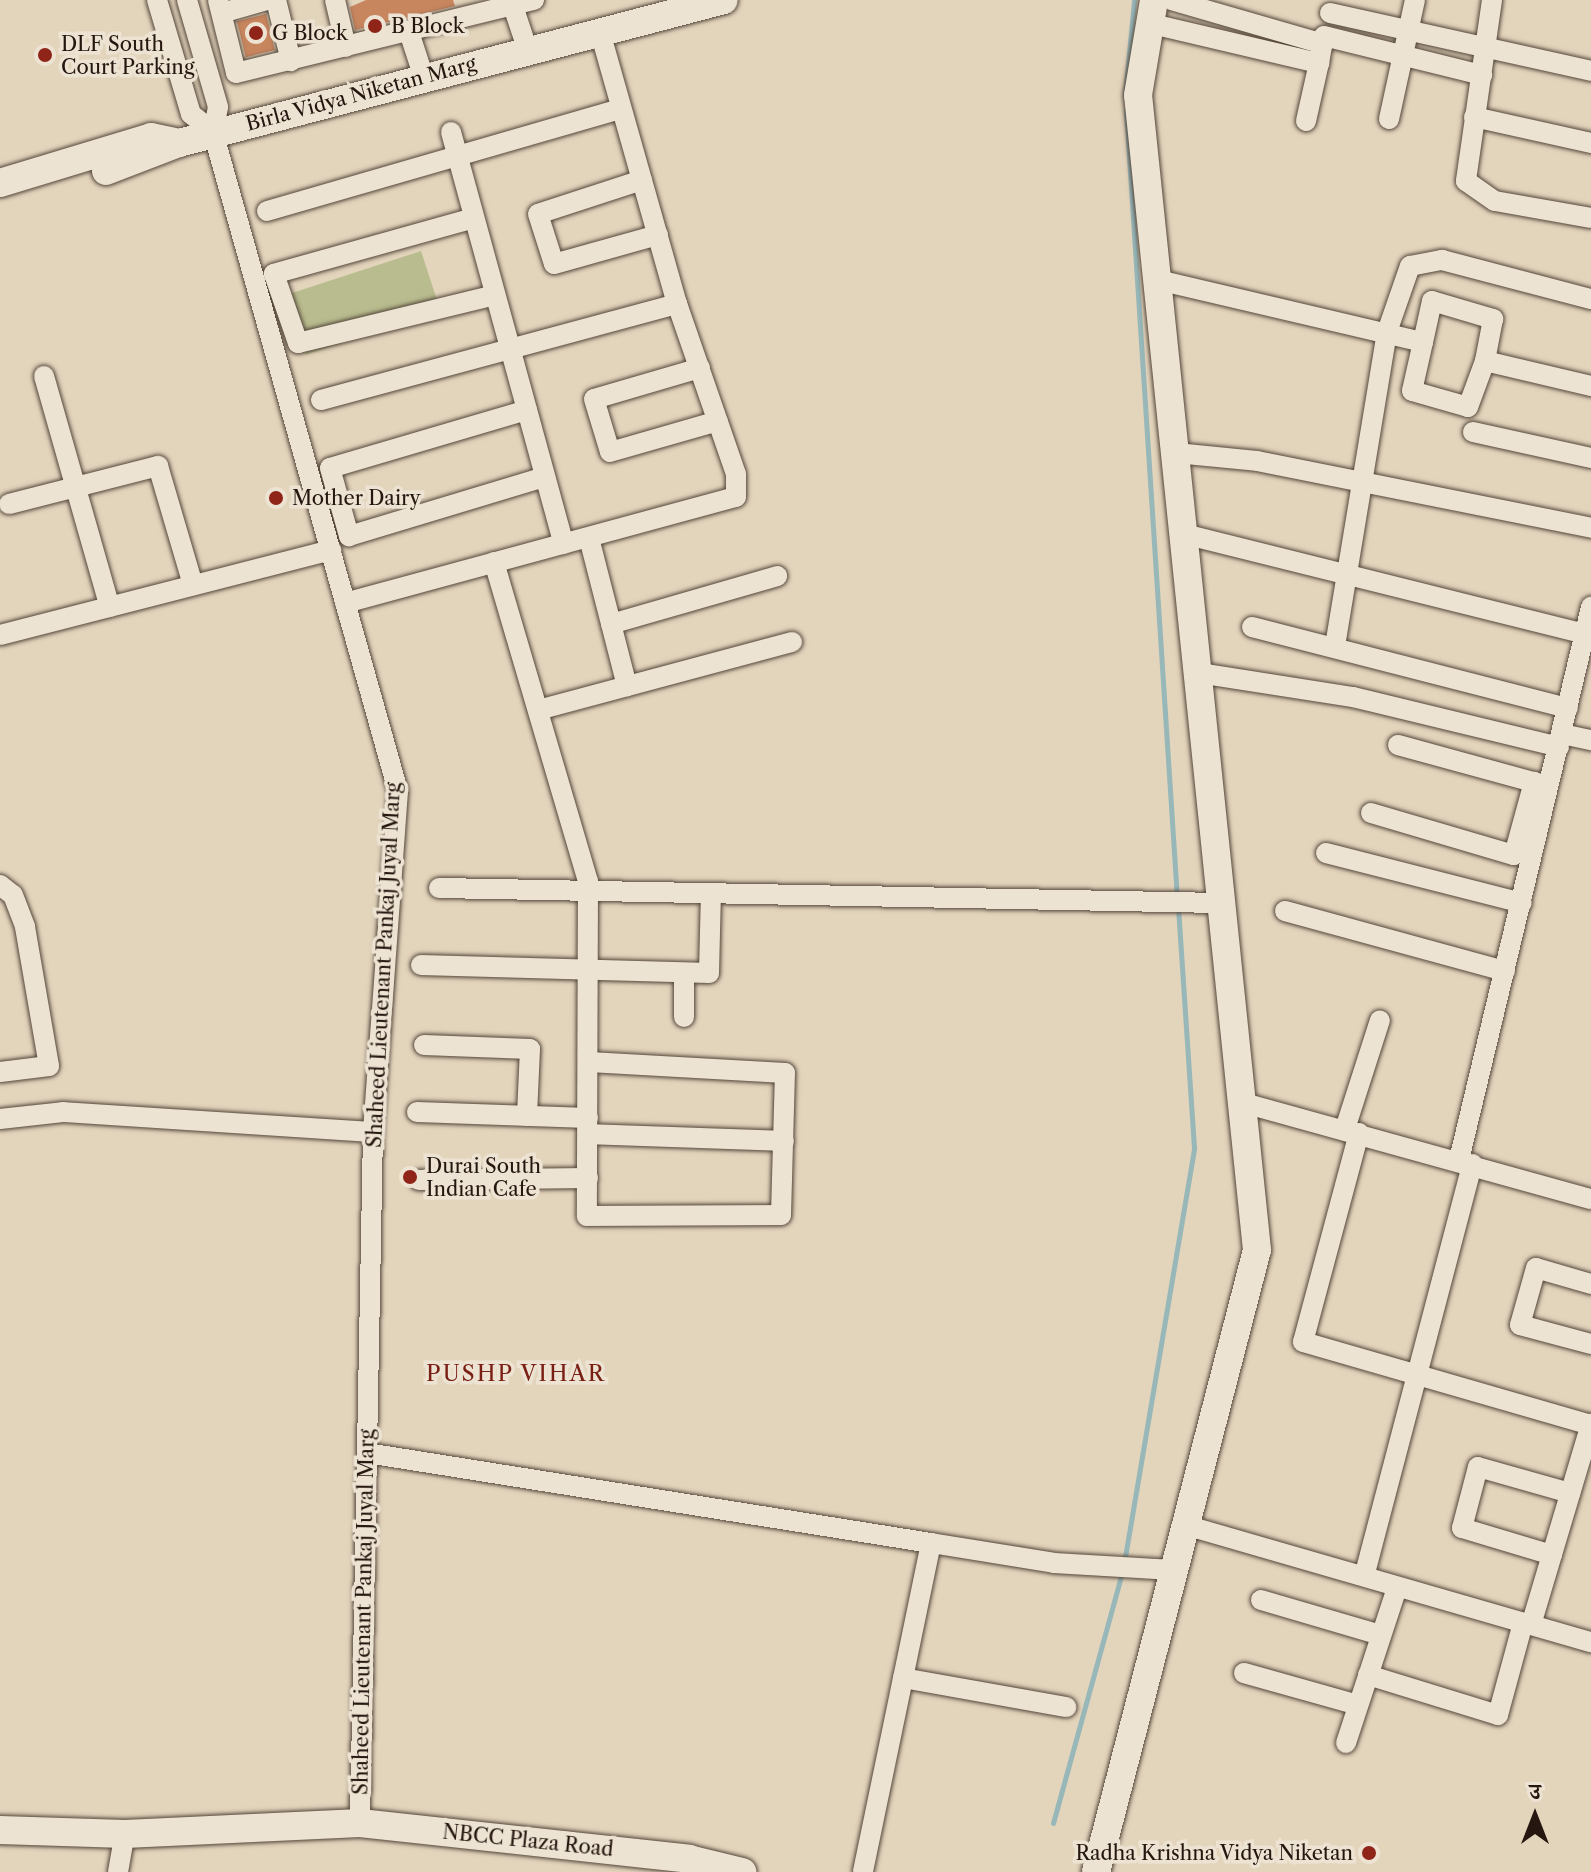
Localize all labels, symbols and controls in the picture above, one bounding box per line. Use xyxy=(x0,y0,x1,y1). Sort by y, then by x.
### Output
place label: B Block xyxy=(391,14,464,38)
marker: B Block xyxy=(366,17,384,35)
place label: G Block xyxy=(272,21,348,45)
marker: G Block xyxy=(247,24,265,42)
place label: DLF South Court Parking xyxy=(61,32,194,79)
marker: DLF South Court Parking xyxy=(36,46,54,64)
street label: Birla Vidya Niketan Marg xyxy=(243,52,479,136)
place label: Mother Dairy xyxy=(292,486,421,510)
marker: Mother Dairy xyxy=(267,489,285,507)
street label: Shaheed Lieutenant Pankaj Juyal Marg xyxy=(362,782,406,1148)
place label: Durai South Indian Cafe xyxy=(426,1154,541,1201)
marker: Durai South Indian Cafe xyxy=(401,1168,419,1186)
district label: PUSHP VIHAR xyxy=(425,1361,607,1387)
street label: Shaheed Lieutenant Pankaj Juyal Marg xyxy=(349,1429,379,1795)
north arrow xyxy=(1495,1776,1575,1856)
text: उ xyxy=(1529,1778,1541,1805)
street label: NBCC Plaza Road xyxy=(441,1820,615,1862)
place label: Radha Krishna Vidya Niketan xyxy=(1074,1841,1353,1865)
marker: Radha Krishna Vidya Niketan xyxy=(1360,1844,1378,1862)

